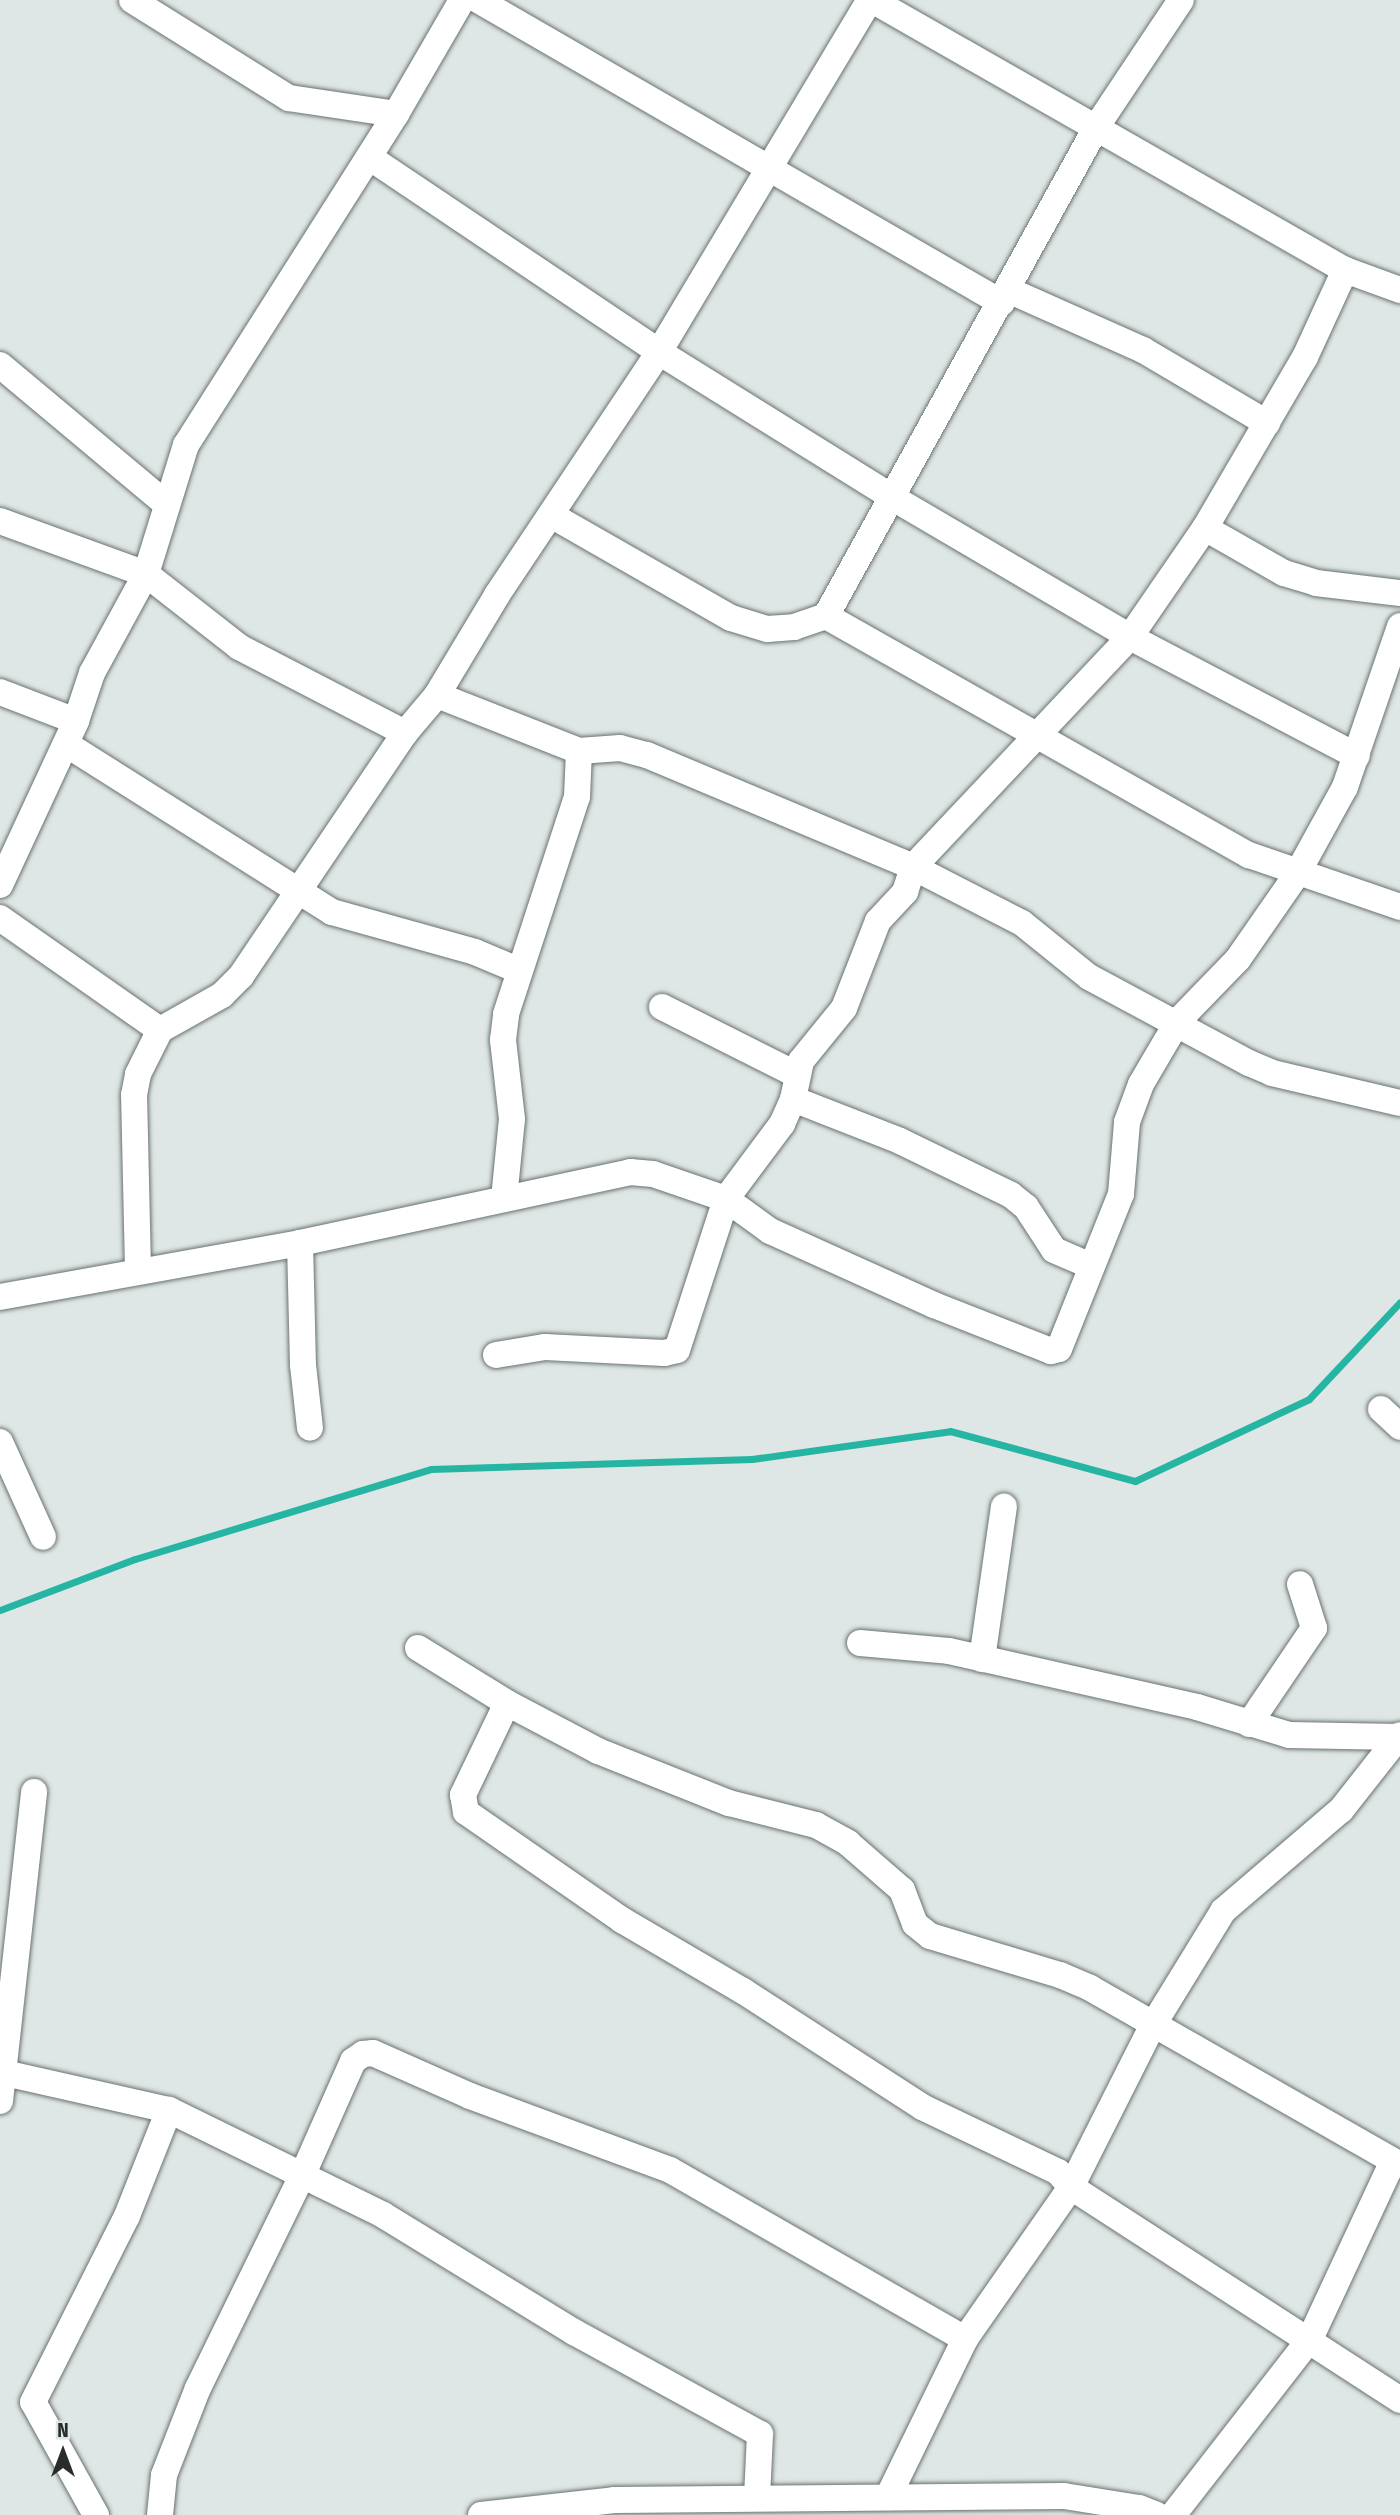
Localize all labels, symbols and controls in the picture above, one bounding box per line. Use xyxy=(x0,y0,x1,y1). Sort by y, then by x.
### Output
north arrow xyxy=(28,2417,98,2487)
text: N xyxy=(57,2419,69,2442)

